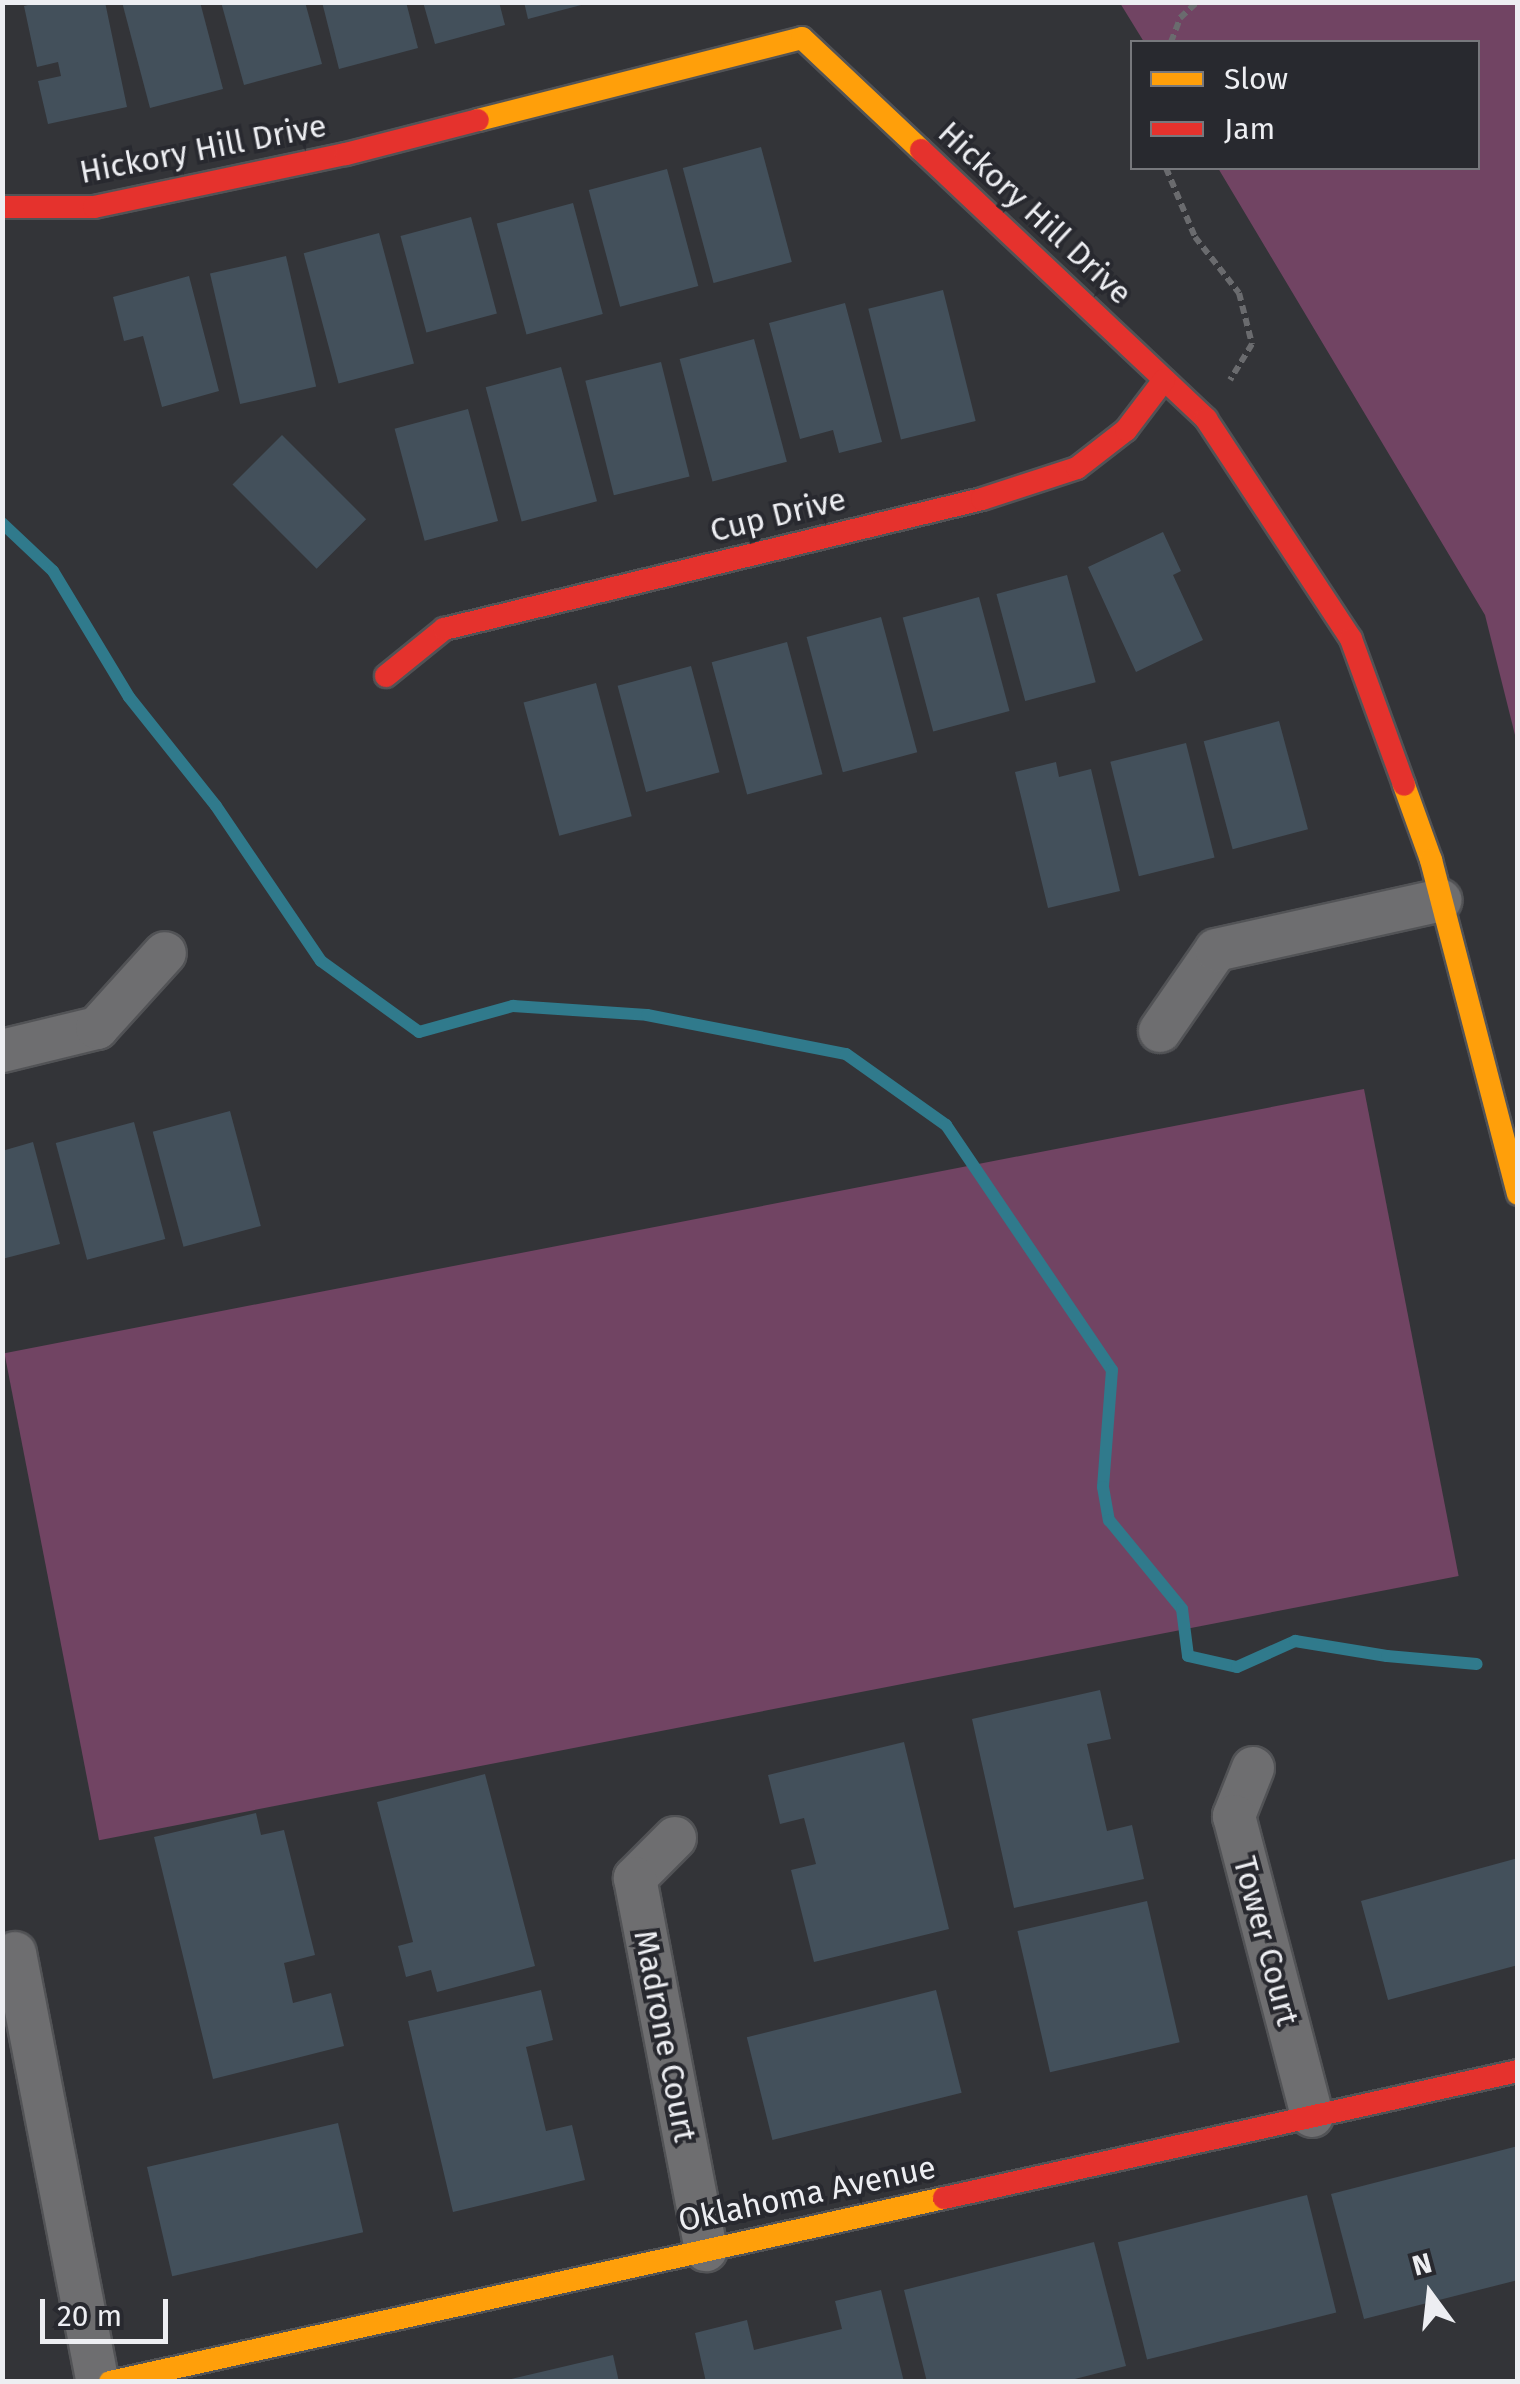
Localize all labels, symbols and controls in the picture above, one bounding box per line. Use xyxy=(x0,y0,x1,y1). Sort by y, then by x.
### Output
legend xyxy=(1130,40,1480,170)
text: Slow xyxy=(1224,61,1288,97)
street label: Hickory Hill Drive xyxy=(76,106,330,192)
text: Jam xyxy=(1224,111,1275,147)
street label: Hickory Hill Drive xyxy=(930,114,1140,312)
street label: Cup Drive xyxy=(706,480,850,550)
street label: Tower Court xyxy=(1225,1852,1307,2030)
street label: Madrone Court xyxy=(626,1927,704,2145)
street label: Oklahoma Avenue xyxy=(675,2148,939,2240)
north arrow xyxy=(1380,2244,1480,2344)
text: N xyxy=(1409,2246,1435,2283)
scale bar xyxy=(45,2279,172,2341)
text: 20 m xyxy=(57,2298,122,2334)

